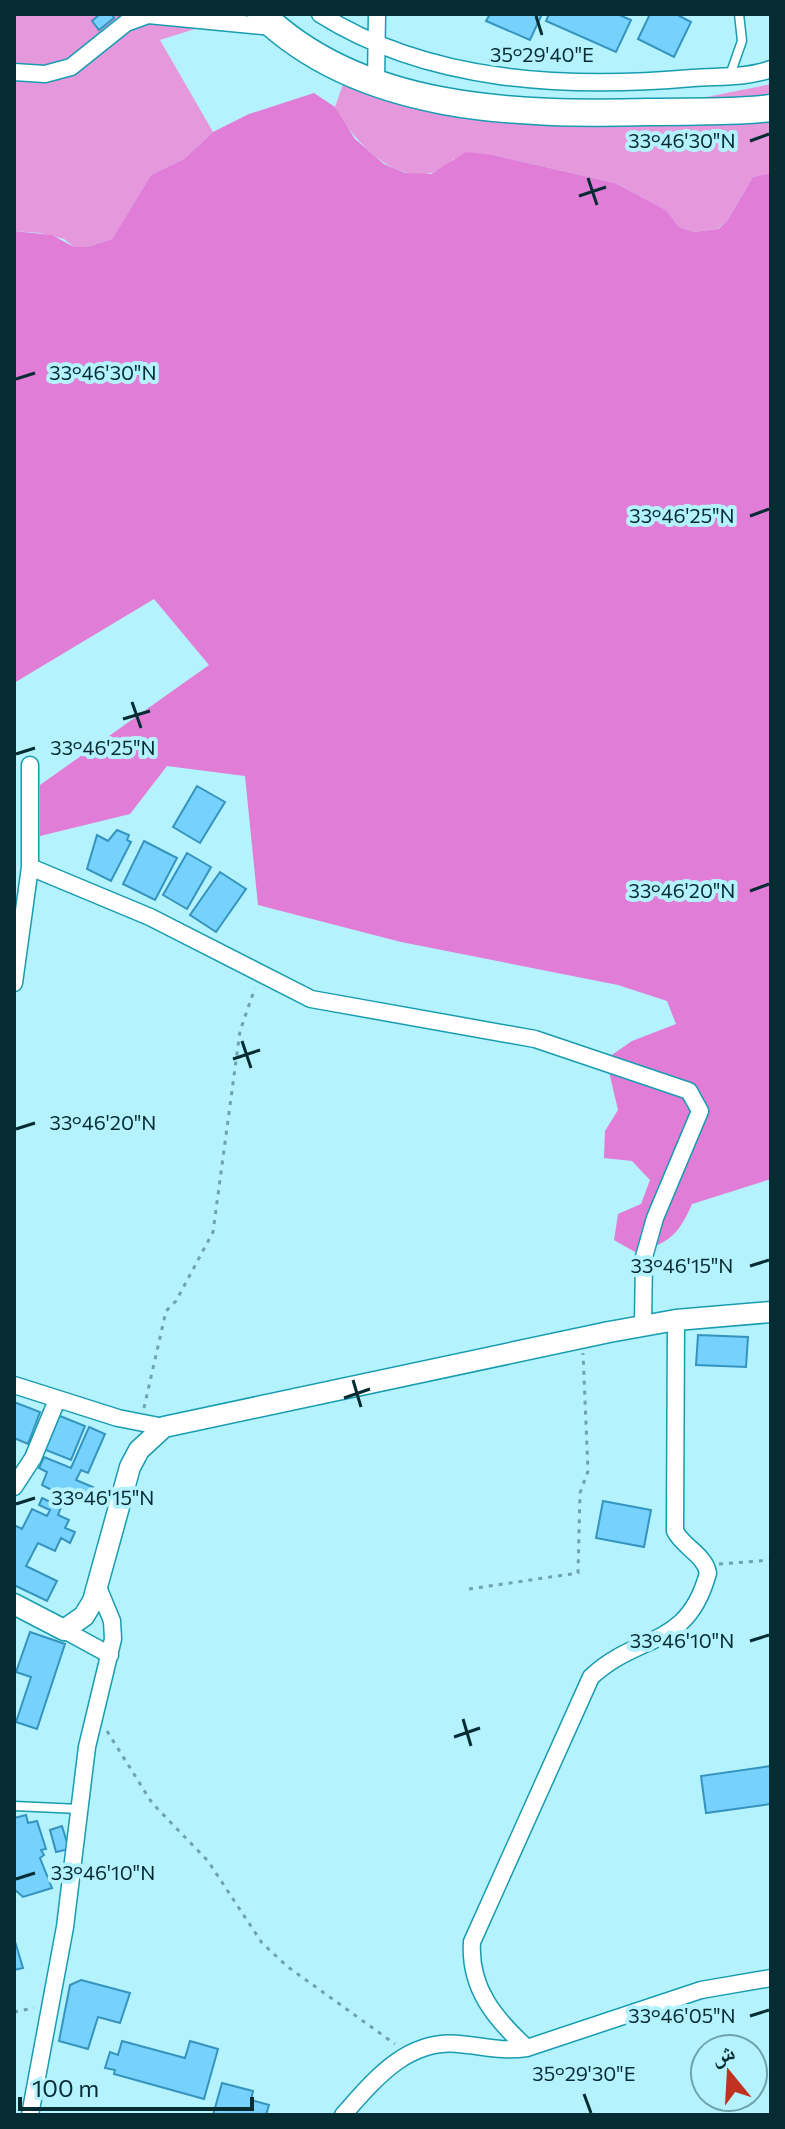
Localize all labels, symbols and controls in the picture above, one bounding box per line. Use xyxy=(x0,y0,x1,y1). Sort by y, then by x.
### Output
text: 35°29'40"E xyxy=(490,42,594,66)
text: 33°46'30"N xyxy=(628,128,736,152)
text: 33°46'30"N xyxy=(49,360,157,384)
text: 33°46'25"N xyxy=(629,503,735,527)
text: 33°46'25"N xyxy=(50,735,156,759)
text: 33°46'20"N xyxy=(629,878,735,902)
text: 33°46'20"N xyxy=(50,1110,156,1134)
text: 33°46'15"N xyxy=(631,1253,733,1277)
text: 33°46'15"N xyxy=(52,1485,154,1509)
text: 33°46'10"N xyxy=(630,1628,734,1652)
text: 33°46'10"N xyxy=(51,1860,155,1884)
text: 33°46'05"N xyxy=(628,2003,736,2027)
north arrow xyxy=(689,2033,769,2113)
text: ش xyxy=(707,2037,738,2071)
scale bar xyxy=(20,2061,252,2111)
text: 35°29'30"E xyxy=(532,2061,636,2085)
text: 100 m xyxy=(32,2073,99,2102)

